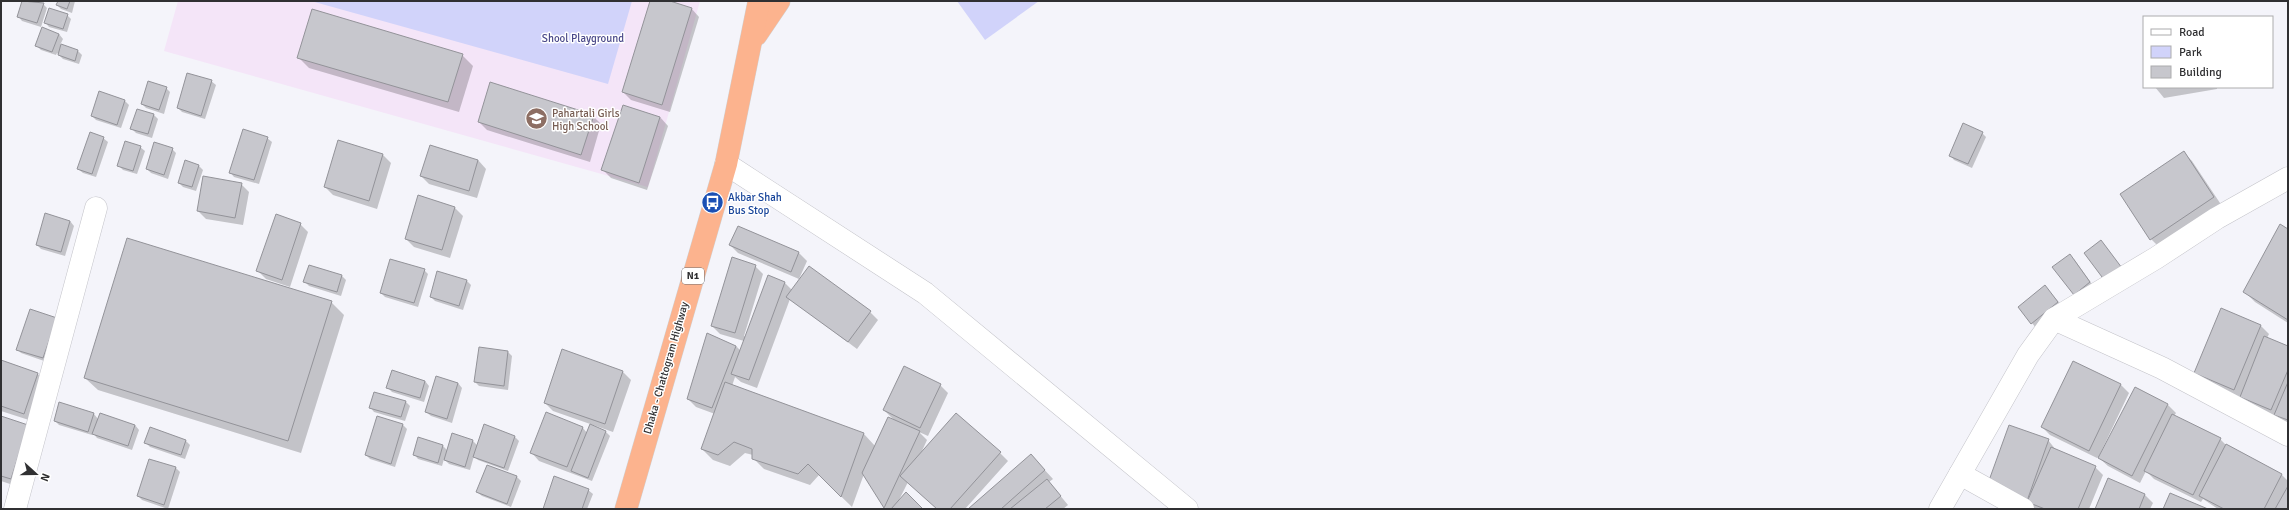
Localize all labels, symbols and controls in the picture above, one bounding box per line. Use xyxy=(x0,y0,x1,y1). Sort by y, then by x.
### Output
legend xyxy=(2143,16,2273,88)
text: Road xyxy=(2179,25,2205,40)
park label: Shool Playground xyxy=(542,32,624,45)
text: Park xyxy=(2179,45,2202,60)
text: Building xyxy=(2179,65,2222,80)
school or university icon: Pahartali Girls High School xyxy=(524,106,550,132)
place label: Pahartali Girls High School xyxy=(552,107,620,133)
bus stop icon: Akbar Shah Bus Stop xyxy=(699,190,725,216)
place label: Akbar Shah Bus Stop xyxy=(728,191,782,217)
road number: N1 xyxy=(682,268,704,284)
street label: Dhaka - Chattogram Highway xyxy=(641,300,691,436)
north arrow xyxy=(16,454,56,494)
text: N xyxy=(37,472,52,483)

